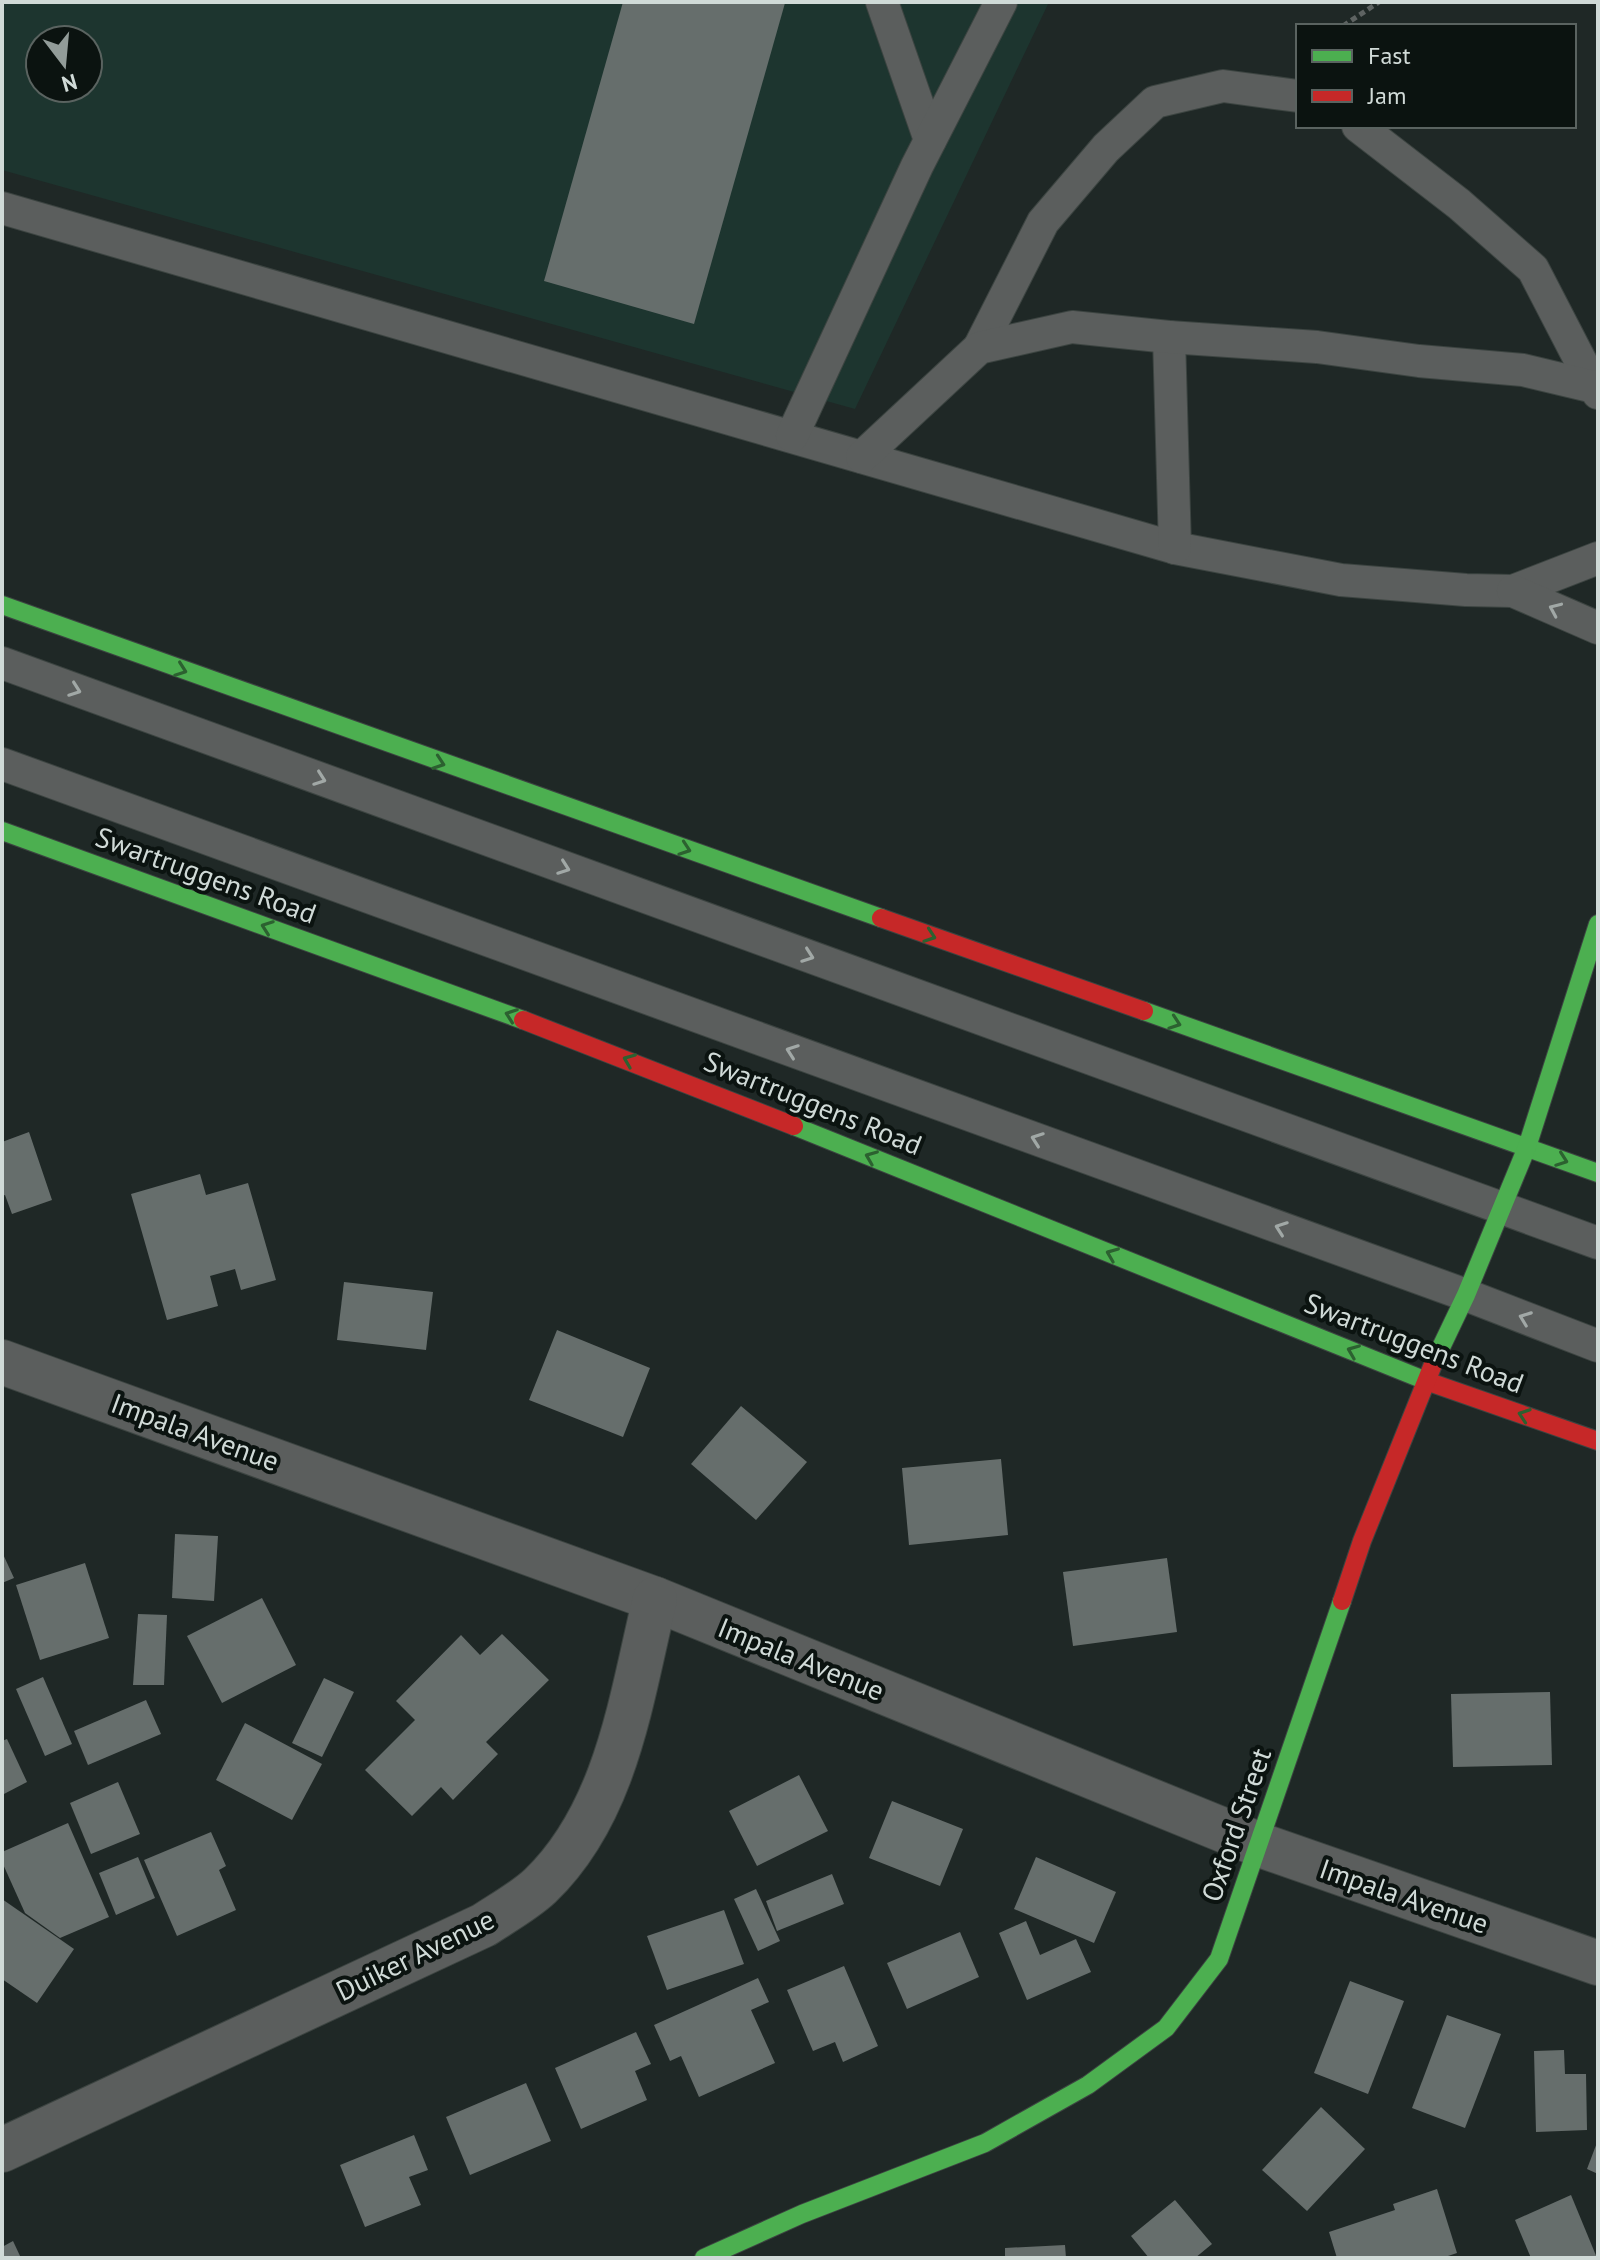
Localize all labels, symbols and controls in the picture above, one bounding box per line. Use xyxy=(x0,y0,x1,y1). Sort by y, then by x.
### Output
north arrow xyxy=(24,24,104,104)
legend xyxy=(1296,24,1576,128)
text: Fast xyxy=(1368,40,1411,71)
text: N xyxy=(59,68,80,99)
text: Jam xyxy=(1367,80,1406,111)
one-way arrow xyxy=(1549,603,1564,619)
one-way arrow xyxy=(173,660,187,676)
one-way arrow xyxy=(67,680,81,697)
one-way arrow xyxy=(432,753,446,769)
one-way arrow xyxy=(312,769,326,785)
street label: Swartruggens Road xyxy=(91,817,321,932)
one-way arrow xyxy=(677,840,691,856)
one-way arrow xyxy=(556,858,570,874)
one-way arrow xyxy=(261,920,275,936)
one-way arrow xyxy=(922,926,936,943)
one-way arrow xyxy=(801,947,815,963)
one-way arrow xyxy=(505,1008,519,1025)
one-way arrow xyxy=(1167,1013,1181,1029)
street label: Swartruggens Road xyxy=(699,1042,928,1163)
one-way arrow xyxy=(786,1044,800,1060)
one-way arrow xyxy=(623,1053,637,1070)
one-way arrow xyxy=(1031,1132,1045,1149)
one-way arrow xyxy=(865,1150,879,1167)
one-way arrow xyxy=(1555,1150,1569,1167)
one-way arrow xyxy=(1275,1221,1289,1238)
one-way arrow xyxy=(1106,1247,1120,1264)
street label: Swartruggens Road xyxy=(1299,1284,1529,1401)
one-way arrow xyxy=(1519,1311,1533,1328)
one-way arrow xyxy=(1347,1344,1361,1361)
street label: Impala Avenue xyxy=(106,1384,284,1479)
one-way arrow xyxy=(1518,1408,1532,1425)
street label: Impala Avenue xyxy=(713,1608,890,1709)
street label: Oxford Street xyxy=(1192,1743,1279,1906)
street label: Impala Avenue xyxy=(1315,1849,1493,1942)
street label: Duiker Avenue xyxy=(329,1900,500,2009)

